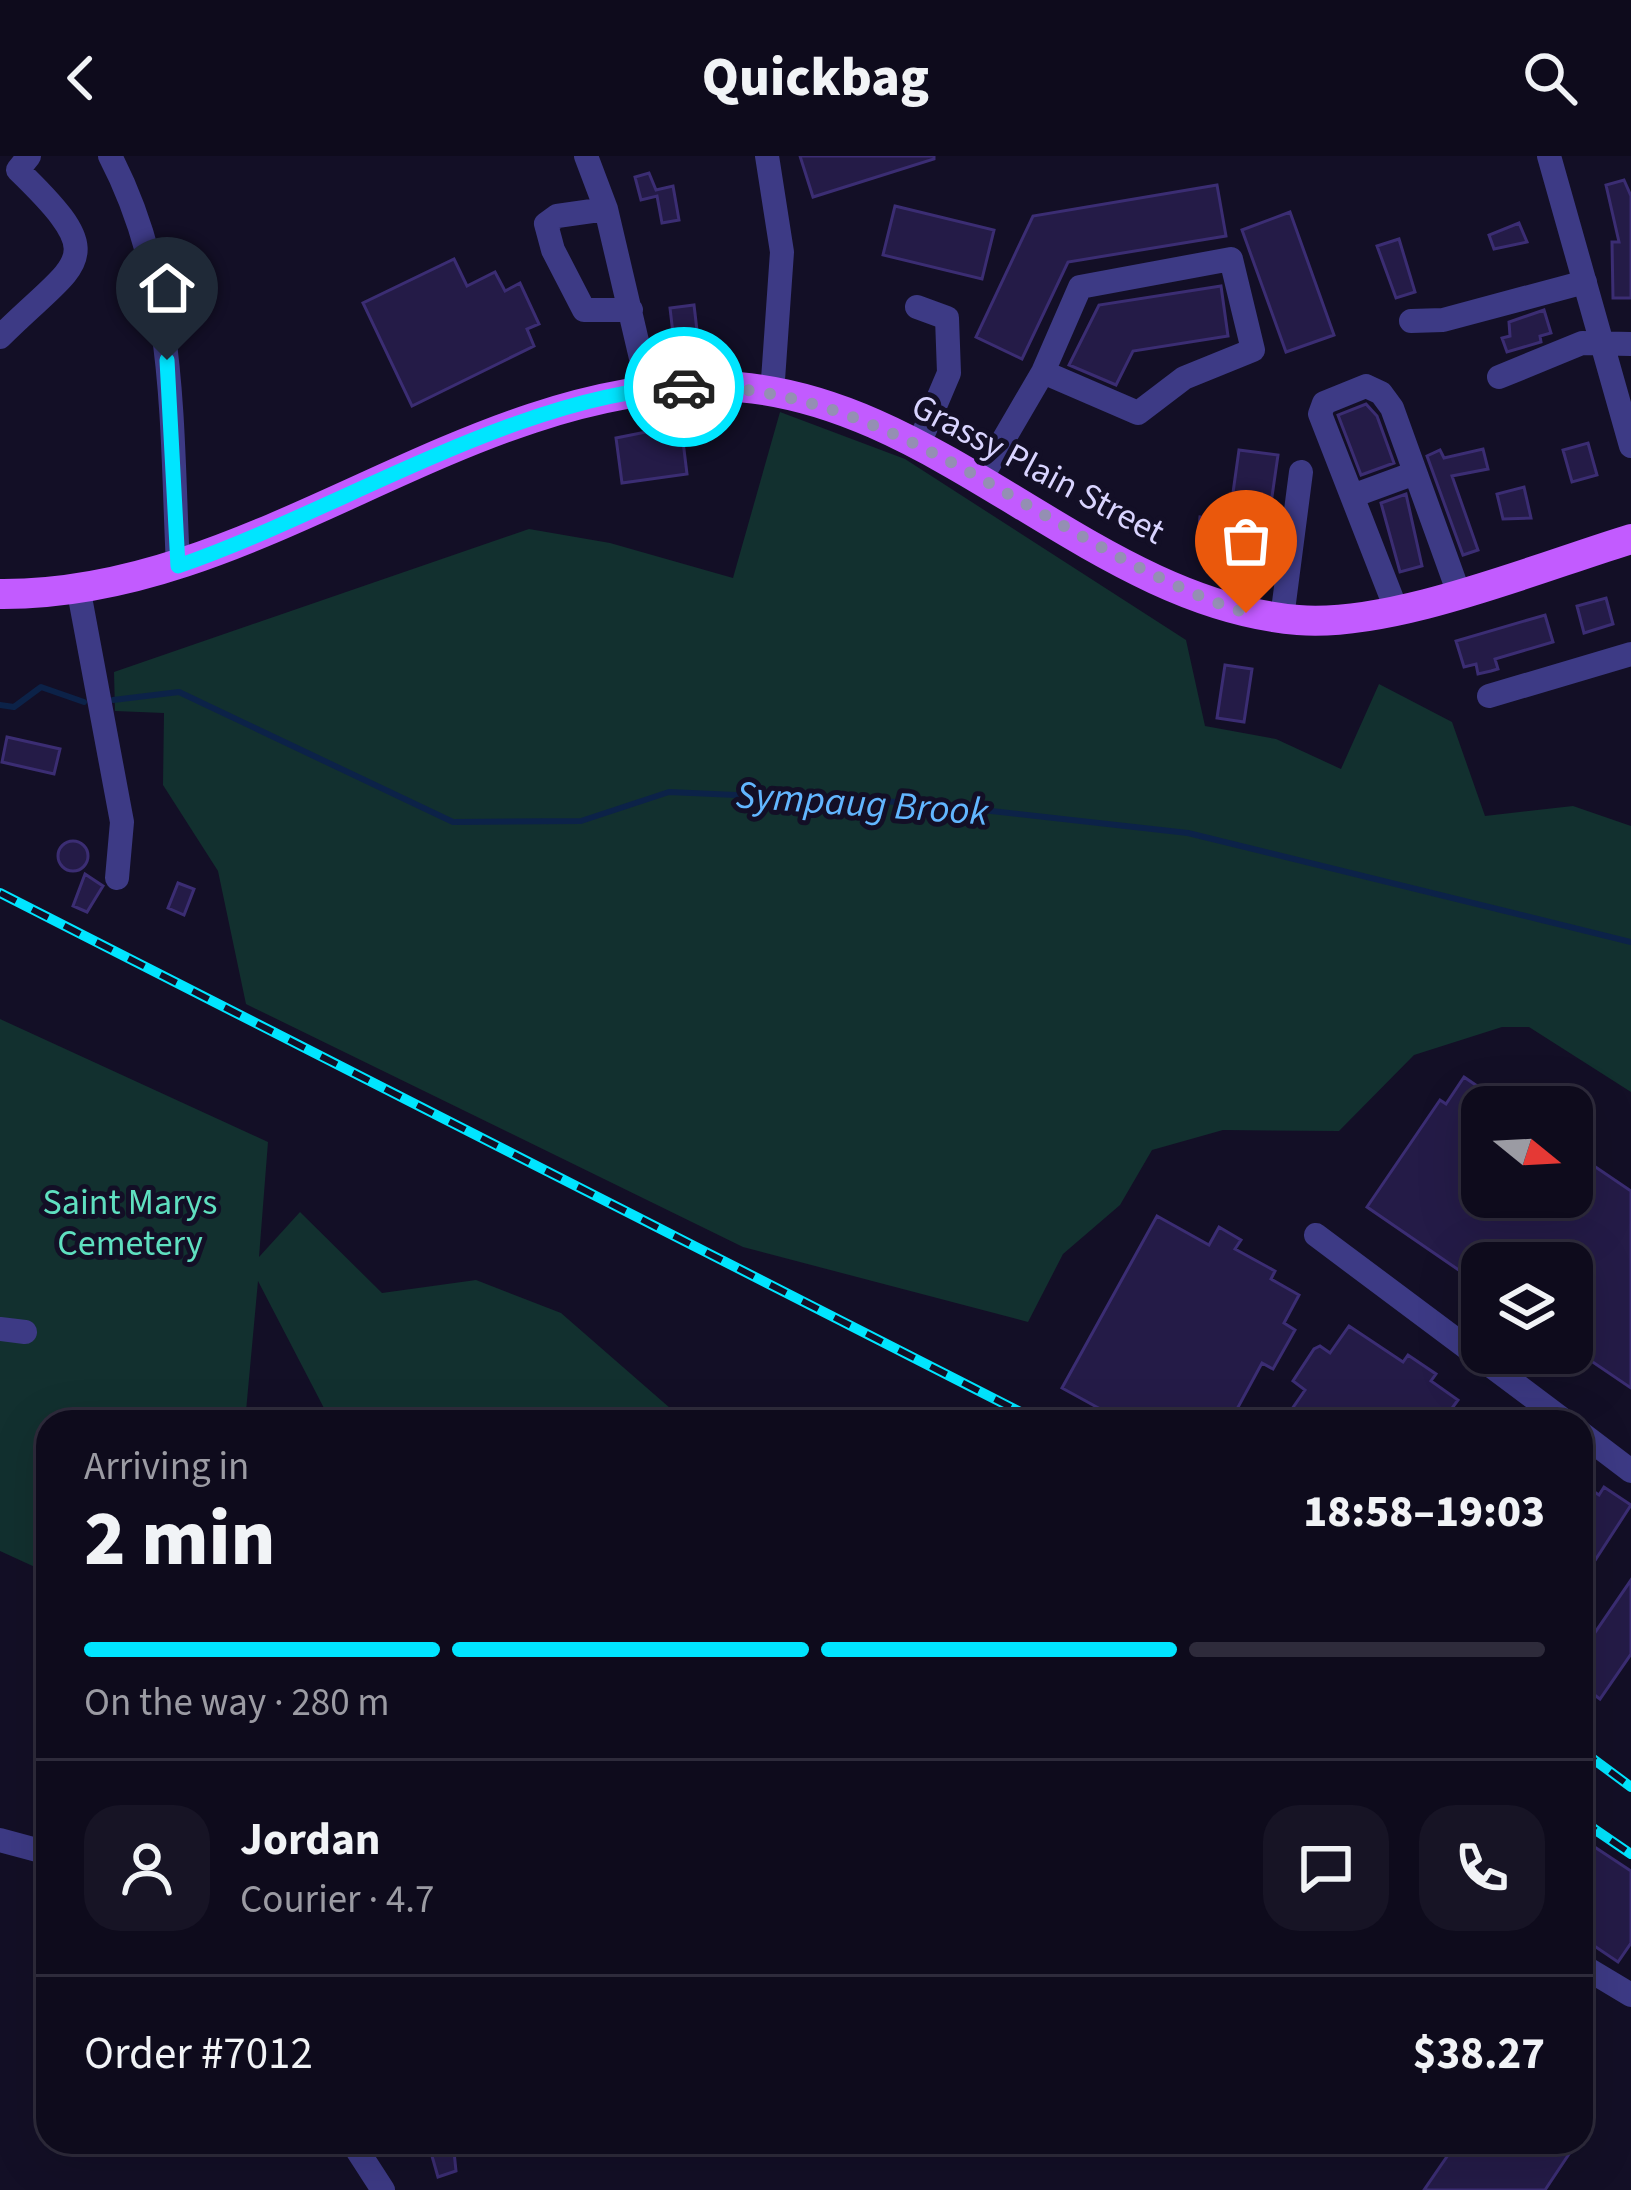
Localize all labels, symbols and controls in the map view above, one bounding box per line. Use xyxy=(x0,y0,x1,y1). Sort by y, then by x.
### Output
text: Quickbag xyxy=(702,40,929,117)
icon: back xyxy=(48,45,114,111)
icon: search xyxy=(1517,45,1583,111)
pin xyxy=(116,237,218,360)
icon: home xyxy=(134,255,200,321)
courier xyxy=(624,327,744,447)
icon: car xyxy=(651,354,717,420)
street label: Grassy Plain Street xyxy=(902,381,1174,557)
pin xyxy=(1195,490,1297,613)
icon: bag xyxy=(1213,508,1279,574)
water label: Sympaug Brook xyxy=(734,767,991,841)
north arrow xyxy=(1461,1086,1593,1218)
map controls xyxy=(1461,1086,1593,1374)
park label: Saint Marys Cemetery xyxy=(43,1177,217,1269)
button: layers xyxy=(1461,1242,1593,1374)
text: Arriving in xyxy=(84,1439,249,1495)
text: 18:58–19:03 xyxy=(1303,1480,1545,1544)
text: 2 min xyxy=(84,1484,276,1595)
text: On the way · 280 m xyxy=(84,1675,390,1731)
button: person xyxy=(84,1805,210,1931)
button: chat xyxy=(1263,1805,1389,1931)
button: phone xyxy=(1419,1805,1545,1931)
text: Jordan xyxy=(240,1808,381,1872)
text: Courier · 4.7 xyxy=(240,1872,434,1928)
text: Order #7012 xyxy=(84,2022,313,2086)
text: $38.27 xyxy=(1413,2022,1545,2086)

